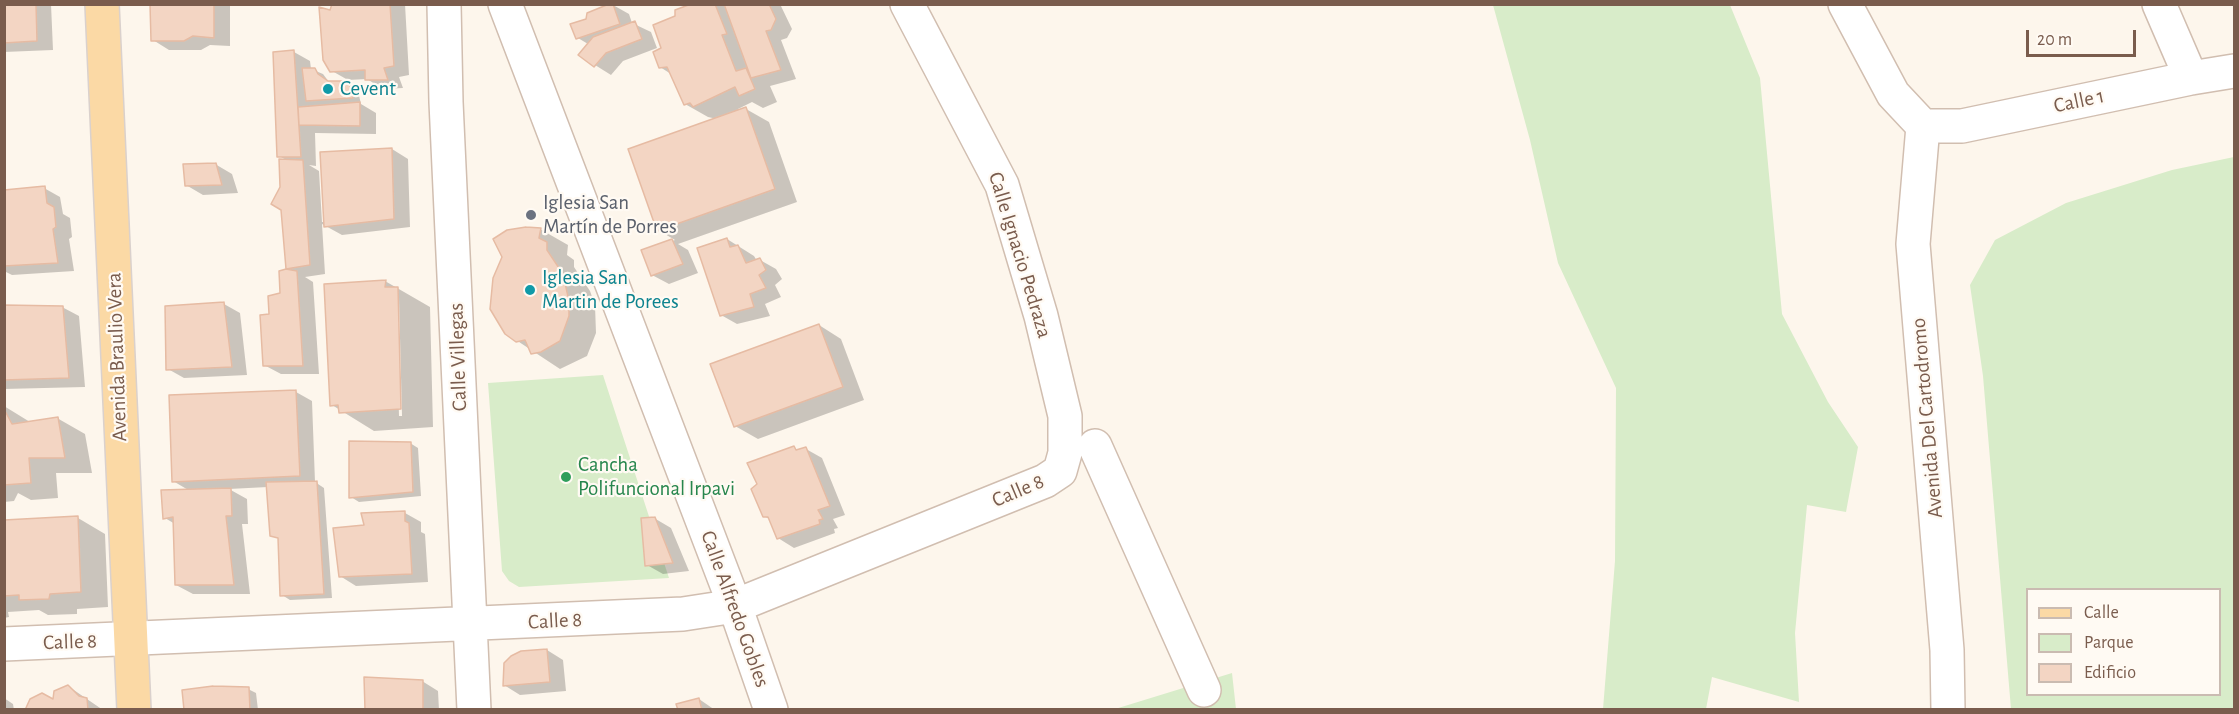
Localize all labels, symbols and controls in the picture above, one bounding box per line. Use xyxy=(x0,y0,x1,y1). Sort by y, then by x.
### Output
scale bar xyxy=(2029,18,2138,56)
text: 20 m xyxy=(2037,31,2072,49)
place label: Cevent xyxy=(340,76,396,102)
marker: Cevent xyxy=(321,82,335,96)
street label: Calle 1 xyxy=(2051,83,2107,119)
street label: Calle Ignacio Pedraza xyxy=(983,169,1057,341)
place label: Iglesia San Martín de Porres xyxy=(543,190,677,240)
marker: Iglesia San Martín de Porres xyxy=(524,208,538,222)
place label: Iglesia San Martin de Porees xyxy=(542,265,679,315)
street label: Avenida Braulio Vera xyxy=(101,272,133,442)
marker: Iglesia San Martin de Porees xyxy=(523,283,537,297)
street label: Calle Villegas xyxy=(444,302,472,412)
street label: Avenida Del Cartodromo xyxy=(1906,317,1948,519)
place label: Cancha Polifuncional Irpavi xyxy=(578,452,735,502)
street label: Calle 8 xyxy=(988,469,1048,513)
marker: Cancha Polifuncional Irpavi xyxy=(559,470,573,484)
street label: Calle Alfredo Gobles xyxy=(695,527,775,691)
legend xyxy=(2026,588,2221,696)
text: Calle xyxy=(2084,604,2119,622)
street label: Calle 8 xyxy=(527,607,583,635)
street label: Calle 8 xyxy=(43,628,97,656)
text: Parque xyxy=(2084,634,2133,652)
text: Edificio xyxy=(2084,664,2136,682)

